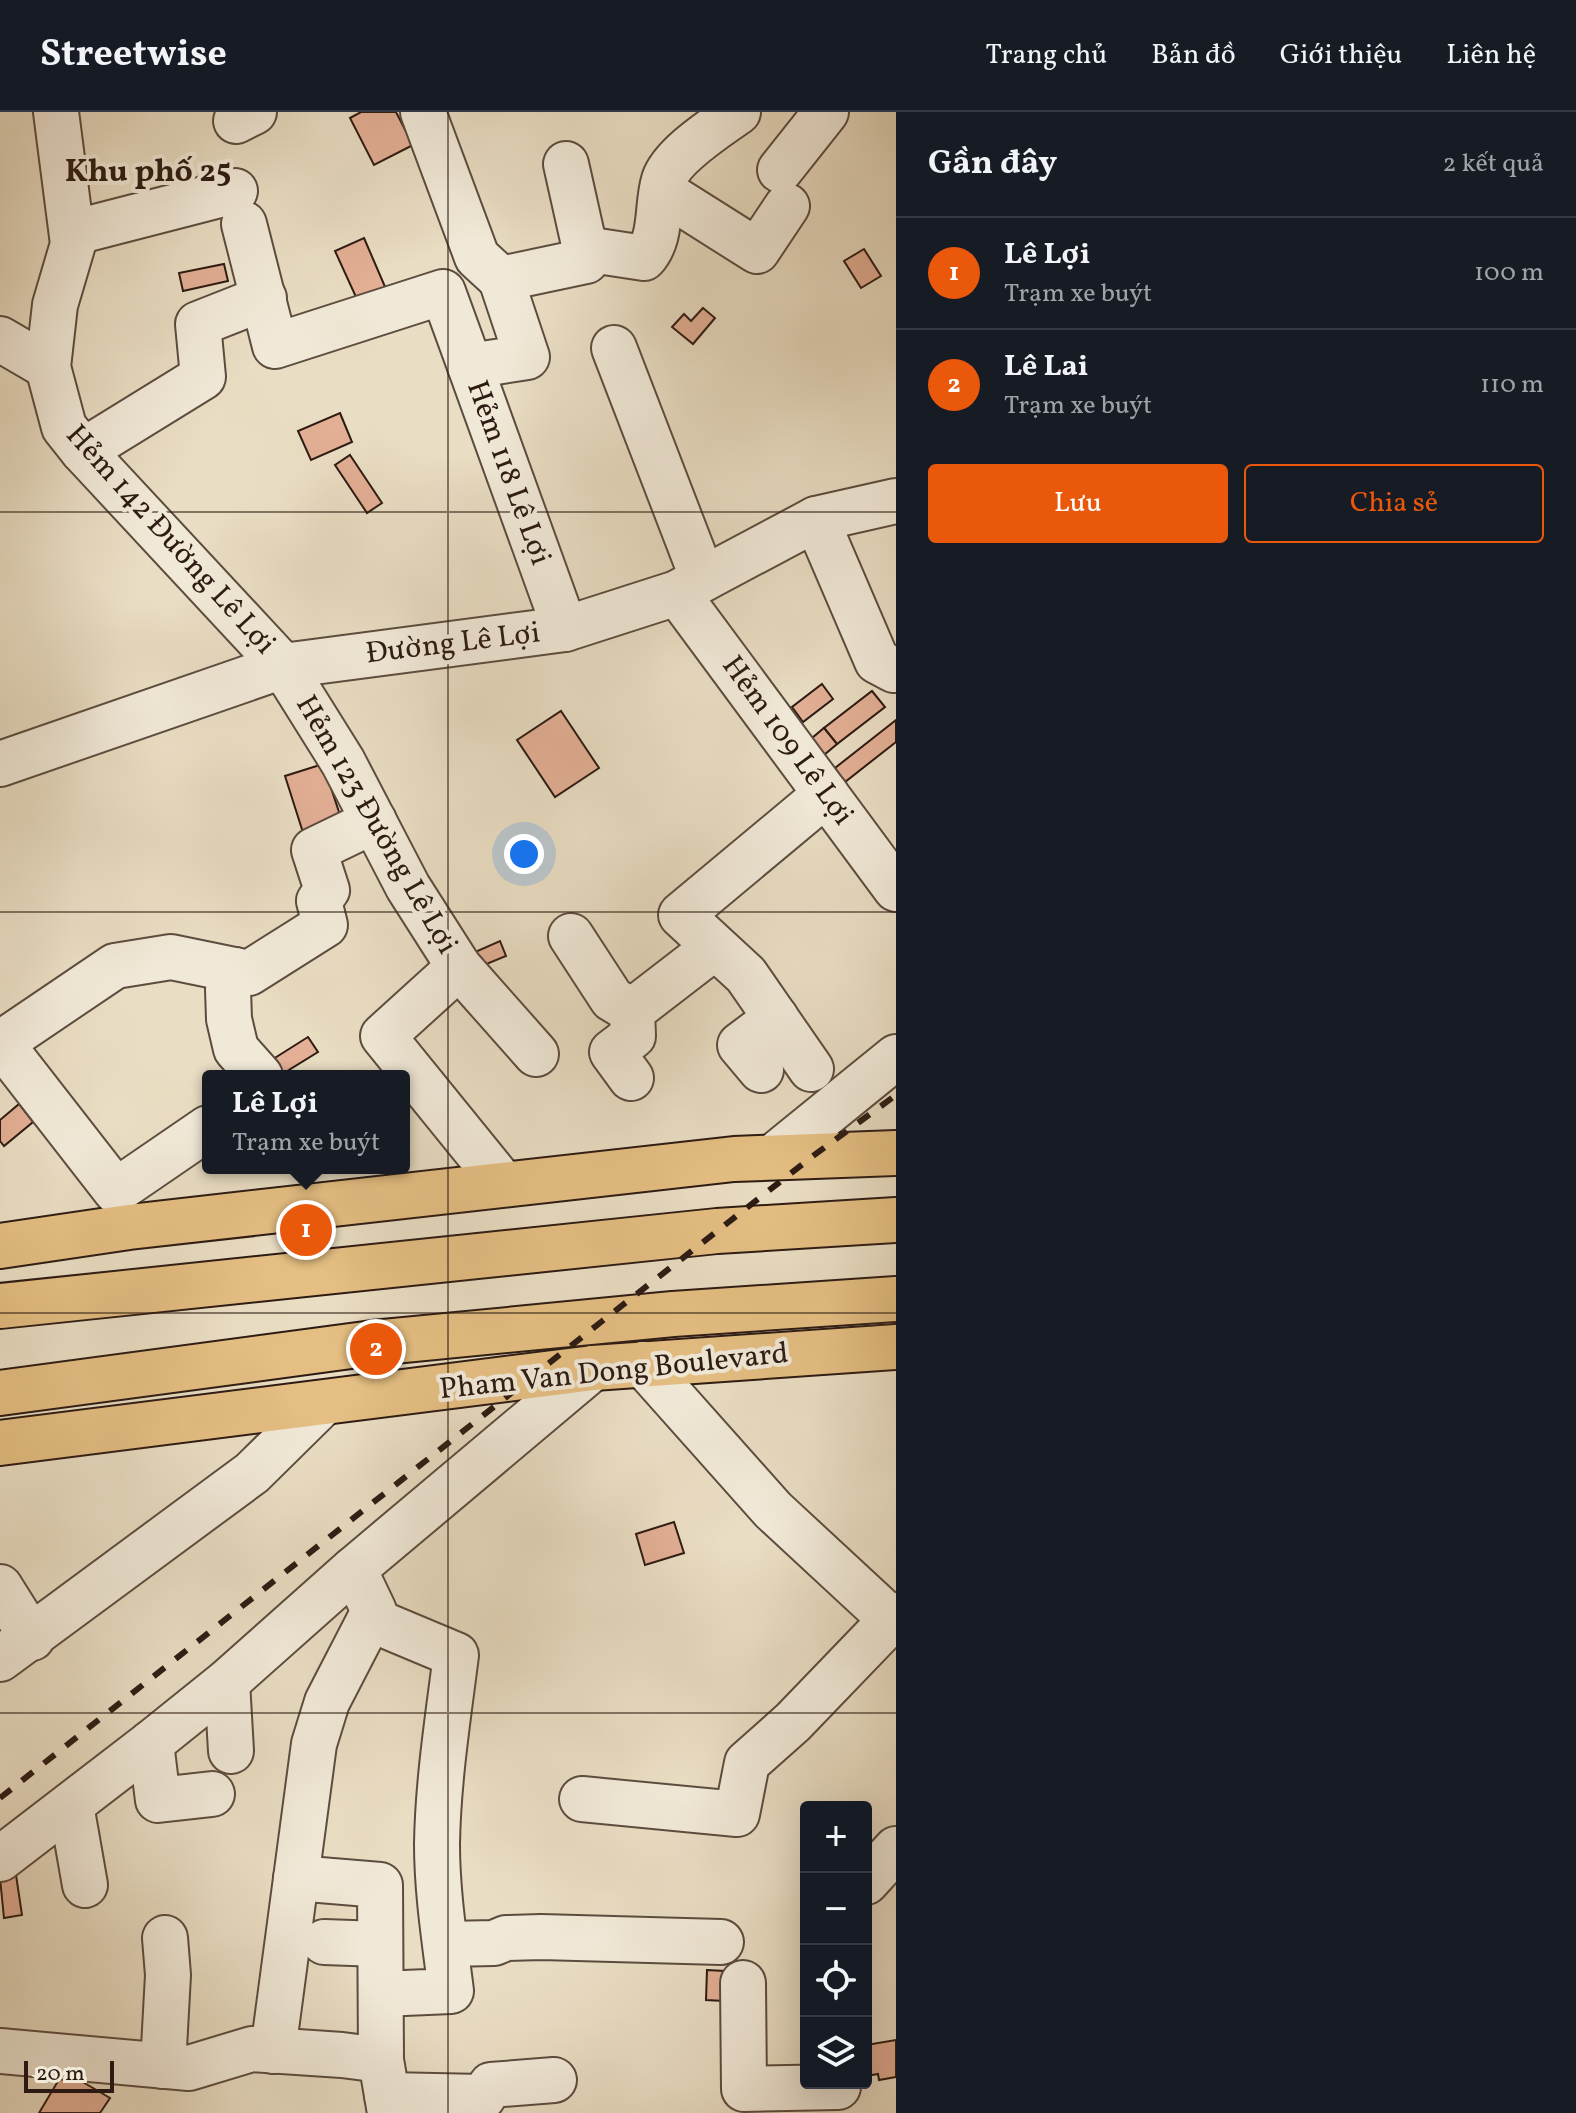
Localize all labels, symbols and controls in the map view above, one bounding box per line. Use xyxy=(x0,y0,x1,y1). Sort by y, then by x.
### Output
text: Streetwise xyxy=(40,29,227,82)
text: Trang chủ xyxy=(985,36,1107,75)
text: Bản đồ xyxy=(1151,36,1236,75)
text: Giới thiệu xyxy=(1280,36,1402,75)
text: Liên hệ xyxy=(1446,36,1536,75)
text: Gần đây xyxy=(928,141,1057,188)
text: 2 kết quả xyxy=(1443,146,1544,182)
district label: Khu phố 25 xyxy=(65,151,231,195)
text: Lê Lợi xyxy=(1004,234,1090,276)
text: 1 xyxy=(949,255,959,291)
text: 100 m xyxy=(1474,255,1544,291)
text: Trạm xe buýt xyxy=(1004,276,1152,312)
text: Lê Lai xyxy=(1004,346,1088,388)
text: 2 xyxy=(947,367,961,403)
text: 110 m xyxy=(1480,367,1544,403)
street label: Hẻm 118 Lê Lợi xyxy=(455,375,561,571)
text: Trạm xe buýt xyxy=(1004,388,1152,424)
street label: Hẻm 142 Đường Lê Lợi xyxy=(55,416,285,664)
button: Lưu xyxy=(928,464,1228,543)
button: Chia sẻ xyxy=(1244,464,1544,543)
street label: Đường Lê Lợi xyxy=(363,612,543,676)
street label: Hẻm 109 Lê Lợi xyxy=(711,648,863,834)
street label: Hẻm 123 Đường Lê Lợi xyxy=(285,688,467,962)
your location xyxy=(504,834,544,874)
popup xyxy=(202,1070,410,1174)
text: Lê Lợi xyxy=(232,1083,318,1125)
text: Trạm xe buýt xyxy=(232,1125,380,1161)
pin: 1 xyxy=(280,1200,332,1260)
pin: 2 xyxy=(350,1319,402,1379)
street label: Pham Van Dong Boulevard xyxy=(438,1333,790,1411)
map controls xyxy=(800,1801,872,2089)
button: + xyxy=(800,1801,872,1873)
button: − xyxy=(800,1873,872,1945)
button: locate xyxy=(800,1945,872,2017)
button: layers xyxy=(800,2017,872,2089)
scale bar xyxy=(24,2057,114,2093)
text: 20 m xyxy=(36,2059,85,2090)

